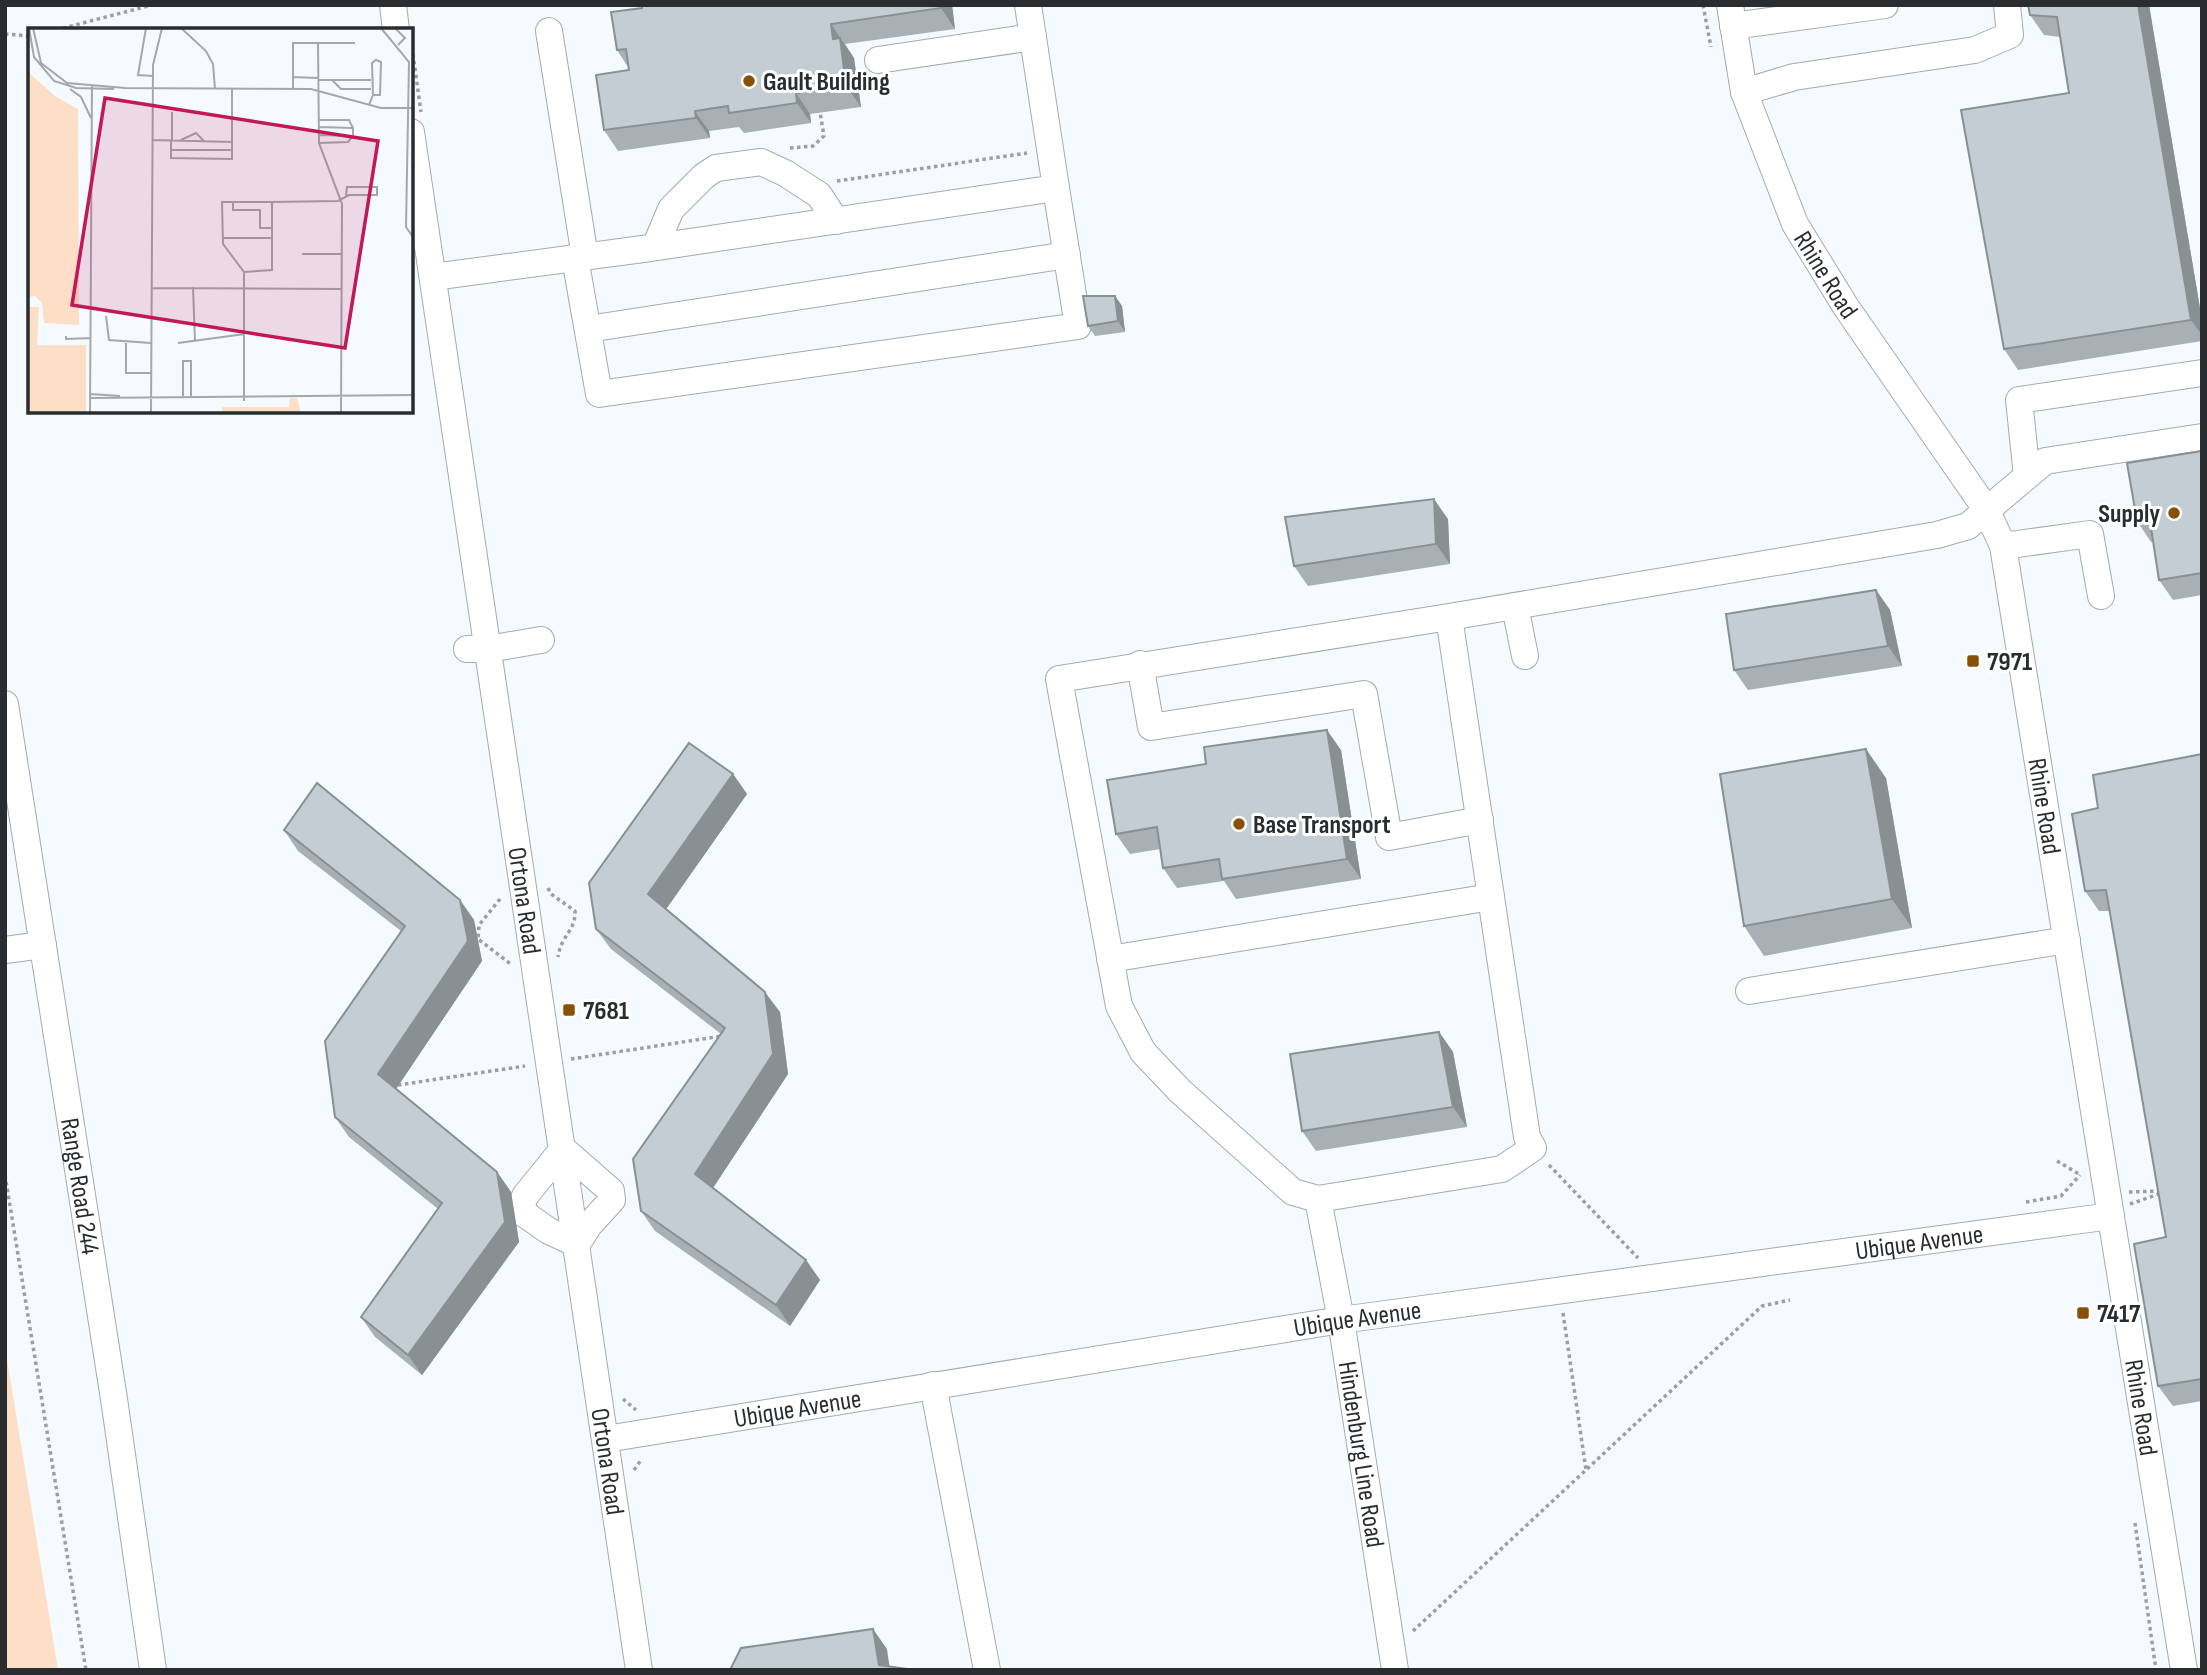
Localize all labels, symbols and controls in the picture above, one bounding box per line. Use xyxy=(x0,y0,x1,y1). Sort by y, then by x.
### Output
inset map xyxy=(28,28,413,413)
place label: Gault Building xyxy=(763,67,890,98)
marker: Gault Building xyxy=(741,73,757,89)
street label: Rhine Road xyxy=(1786,226,1863,325)
place label: Supply xyxy=(2098,499,2160,530)
marker: Supply xyxy=(2166,505,2182,521)
place label: 7971 xyxy=(1987,647,2032,678)
marker: 7971 xyxy=(1965,653,1981,669)
street label: Rhine Road xyxy=(2020,756,2066,857)
place label: Base Transport xyxy=(1253,810,1391,841)
marker: Base Transport xyxy=(1231,816,1247,832)
street label: Ortona Road xyxy=(500,845,547,956)
place label: 7681 xyxy=(583,996,629,1027)
marker: 7681 xyxy=(561,1002,577,1018)
street label: Range Road 244 xyxy=(53,1116,105,1257)
street label: Ubique Avenue xyxy=(1854,1219,1985,1267)
street label: Ubique Avenue xyxy=(1292,1295,1423,1344)
place label: 7417 xyxy=(2097,1299,2141,1330)
marker: 7417 xyxy=(2075,1305,2091,1321)
street label: Rhine Road xyxy=(2117,1357,2163,1458)
street label: Hindenburg Line Road xyxy=(1331,1359,1390,1550)
street label: Ubique Avenue xyxy=(732,1384,864,1435)
street label: Ortona Road xyxy=(583,1406,630,1517)

